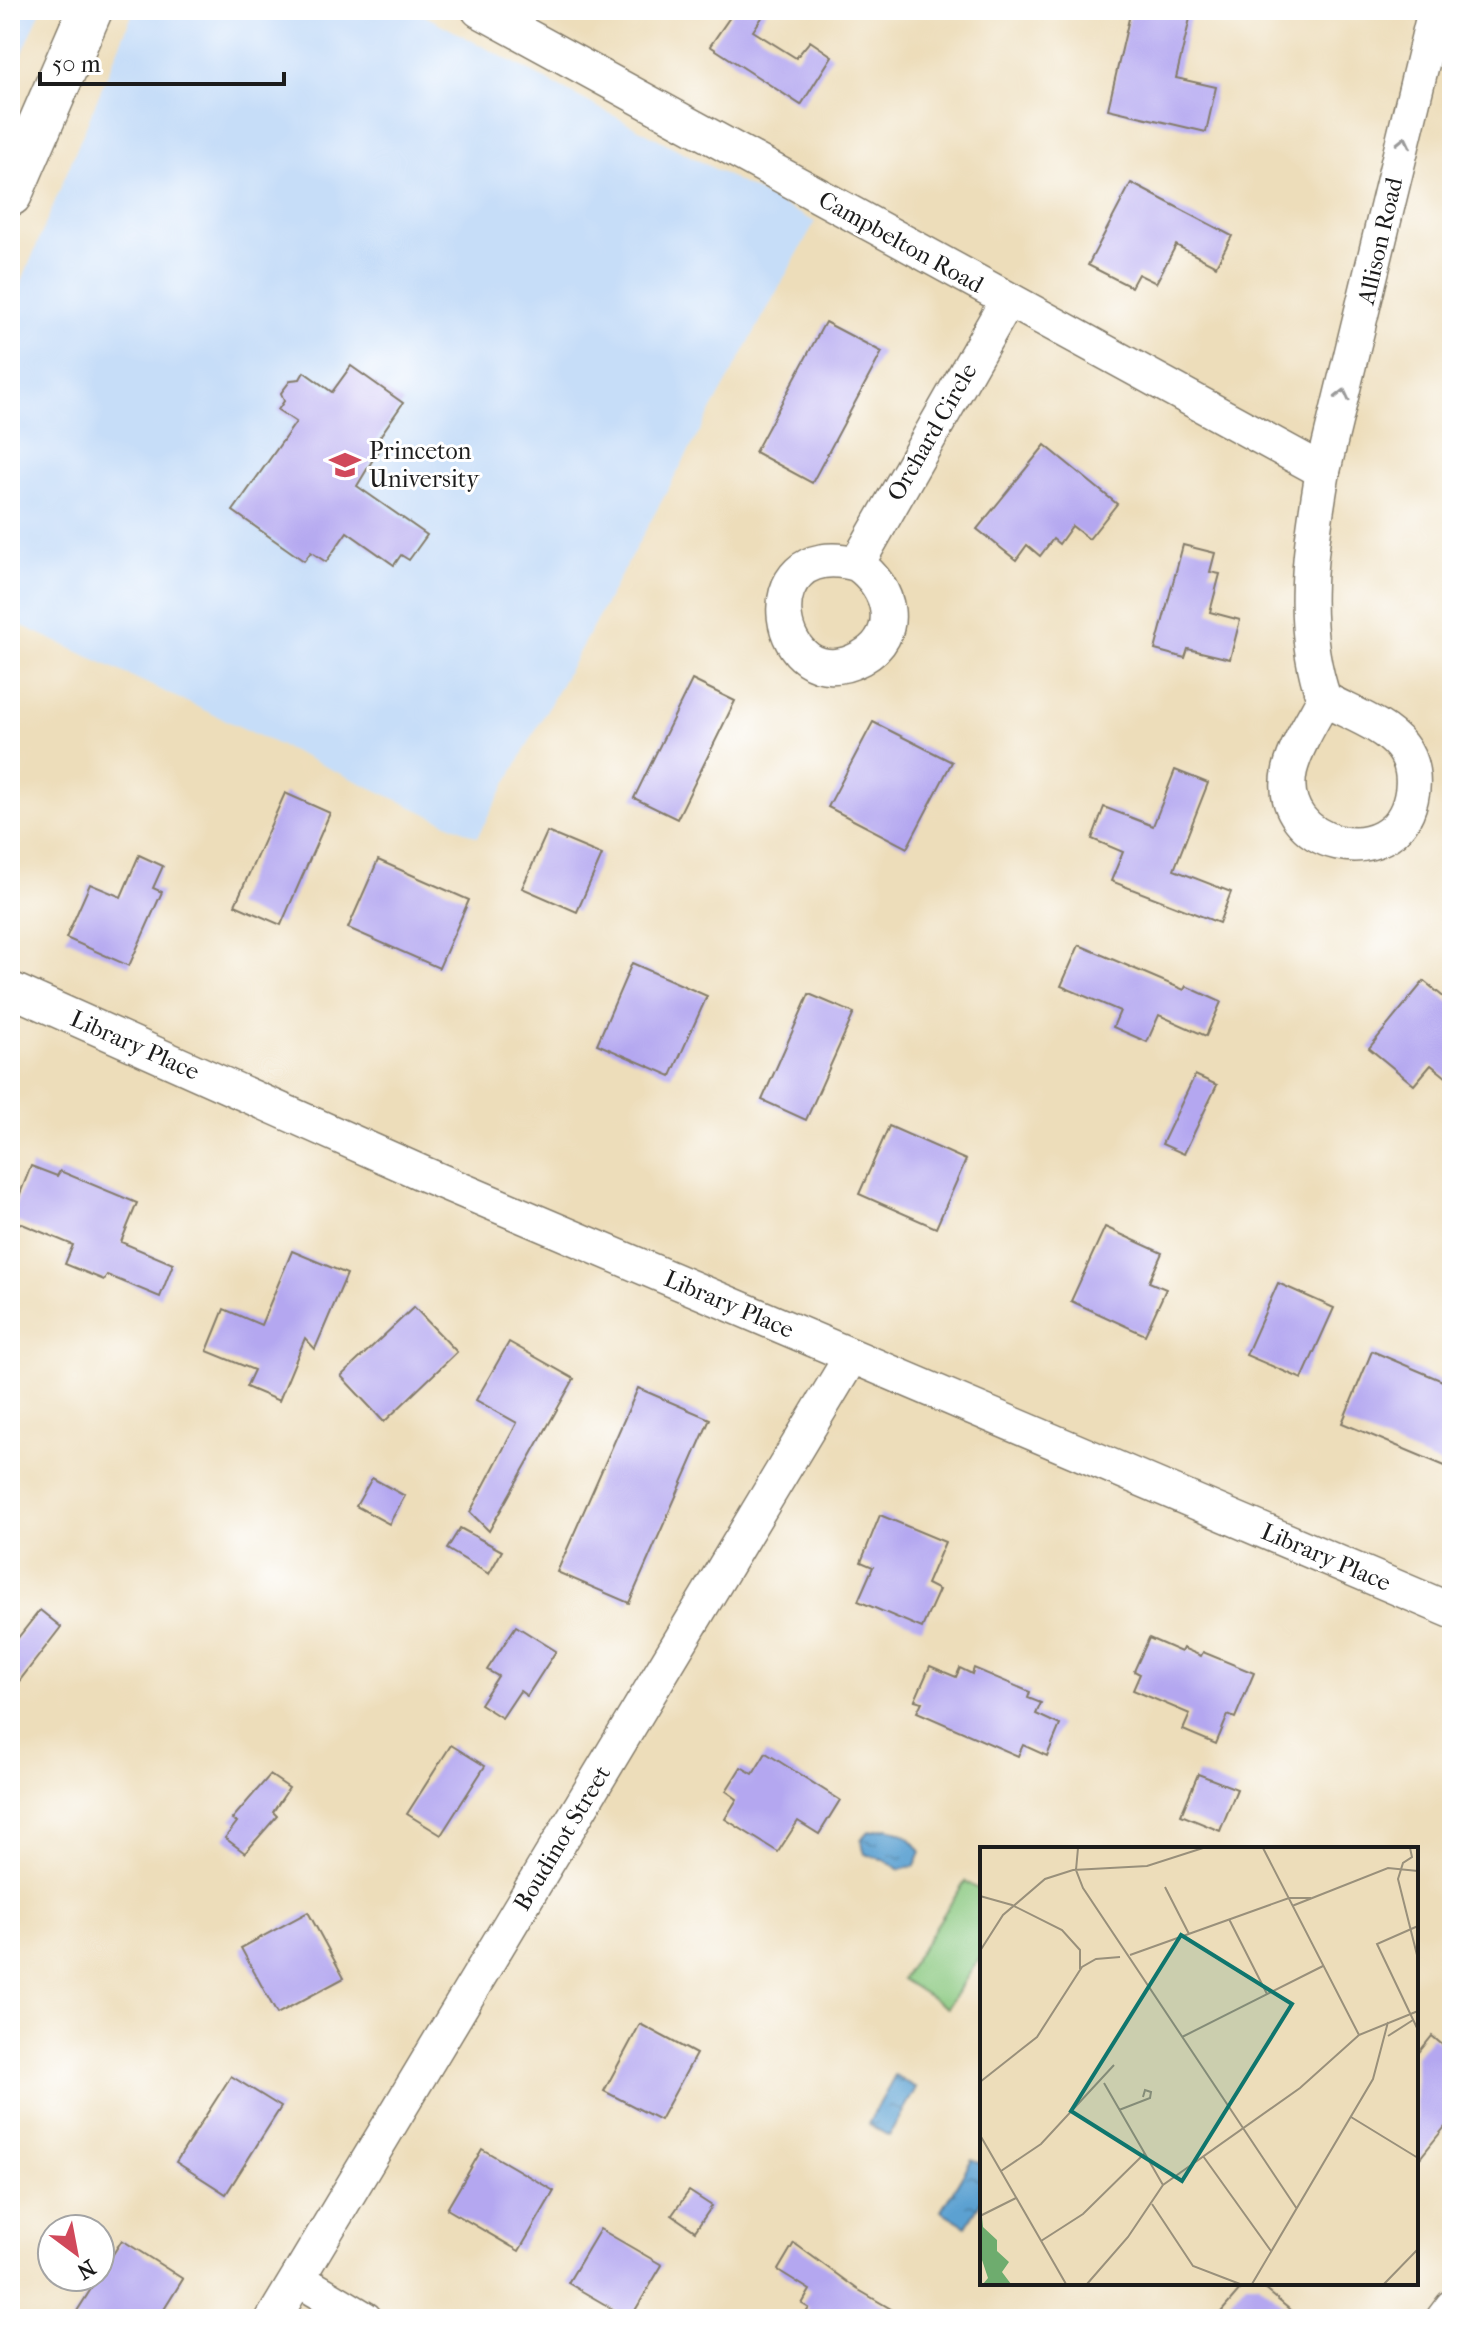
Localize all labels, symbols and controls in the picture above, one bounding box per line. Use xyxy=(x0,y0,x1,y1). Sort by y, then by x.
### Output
scale bar xyxy=(40,36,284,86)
text: 50 m xyxy=(52,50,101,78)
one-way arrow xyxy=(1394,136,1411,150)
street label: Allison Road xyxy=(1352,174,1408,308)
street label: Campbelton Road xyxy=(814,185,989,299)
street label: Orchard Circle xyxy=(881,358,983,506)
one-way arrow xyxy=(1334,389,1351,403)
place label: Princeton University xyxy=(369,437,480,493)
school or university icon: Princeton University xyxy=(328,448,362,482)
street label: Library Place xyxy=(66,1004,204,1086)
street label: Library Place xyxy=(660,1264,798,1344)
street label: Library Place xyxy=(1257,1517,1395,1597)
street label: Boudinot Street xyxy=(508,1760,616,1916)
inset map xyxy=(980,1847,1418,2285)
north arrow xyxy=(36,2213,116,2293)
text: N xyxy=(72,2254,100,2285)

